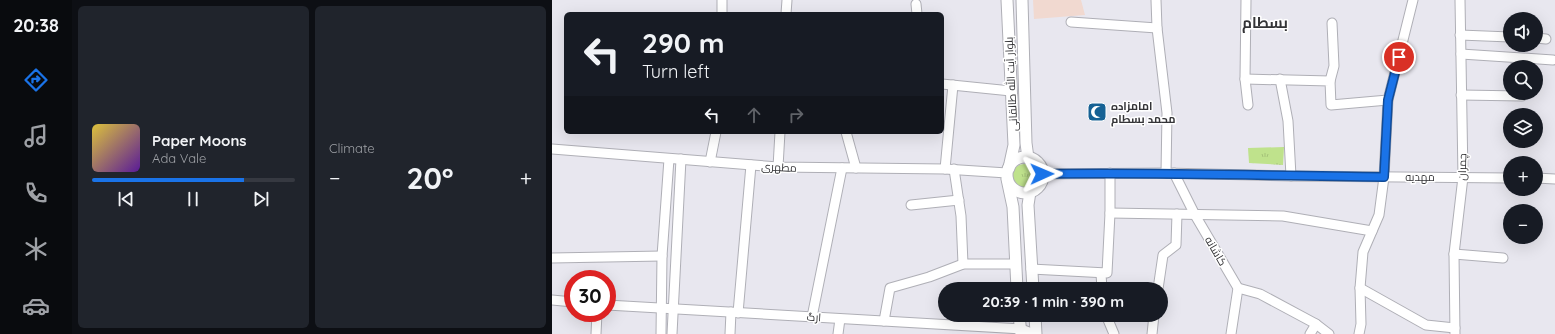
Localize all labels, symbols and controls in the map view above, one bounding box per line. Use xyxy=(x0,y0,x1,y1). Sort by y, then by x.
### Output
map controls xyxy=(1503,12,1543,244)
button: sound xyxy=(1503,12,1543,52)
district label: بسطام xyxy=(1242,13,1288,33)
text: 20:38 xyxy=(13,14,59,37)
text: 290 m xyxy=(642,25,725,60)
icon: left xyxy=(576,28,628,80)
street label: بلوار آیت الله طالقانی xyxy=(1001,36,1020,132)
pin xyxy=(1382,40,1416,74)
icon: arrive xyxy=(1388,46,1410,68)
text: Turn left xyxy=(642,60,710,83)
button: search xyxy=(1503,60,1543,100)
icon: directions xyxy=(22,66,50,94)
place label: امامزاده محمد بسطام xyxy=(1111,99,1176,127)
mosque icon: امامزاده محمد بسطام xyxy=(1086,101,1108,123)
icon: left xyxy=(701,104,723,126)
icon: ahead xyxy=(743,104,765,126)
icon: right xyxy=(785,104,807,126)
button: layers xyxy=(1503,108,1543,148)
icon: music xyxy=(22,122,50,150)
text: Paper Moons xyxy=(152,131,247,150)
text: Climate xyxy=(329,140,375,156)
text: Ada Vale xyxy=(152,150,206,166)
position arrow xyxy=(1021,153,1063,195)
street label: چمران xyxy=(1455,153,1469,181)
button: + xyxy=(1503,156,1543,196)
text: 20° xyxy=(406,159,454,197)
street label: مطهری xyxy=(761,159,797,175)
text: − xyxy=(329,164,340,192)
text: + xyxy=(520,164,532,192)
street label: مهدیه xyxy=(1405,170,1435,184)
icon: phone xyxy=(22,179,50,207)
icon: previous xyxy=(115,188,137,210)
icon: pause xyxy=(182,188,204,210)
icon: next xyxy=(250,188,272,210)
button: − xyxy=(1503,204,1543,244)
street label: کاشانه xyxy=(1202,234,1230,268)
icon: climate xyxy=(22,235,50,263)
speed limit sign: 30 xyxy=(564,270,616,322)
icon: car xyxy=(22,292,50,320)
text: 20:39 · 1 min · 390 m xyxy=(982,292,1124,311)
street label: ارگ xyxy=(806,310,822,324)

